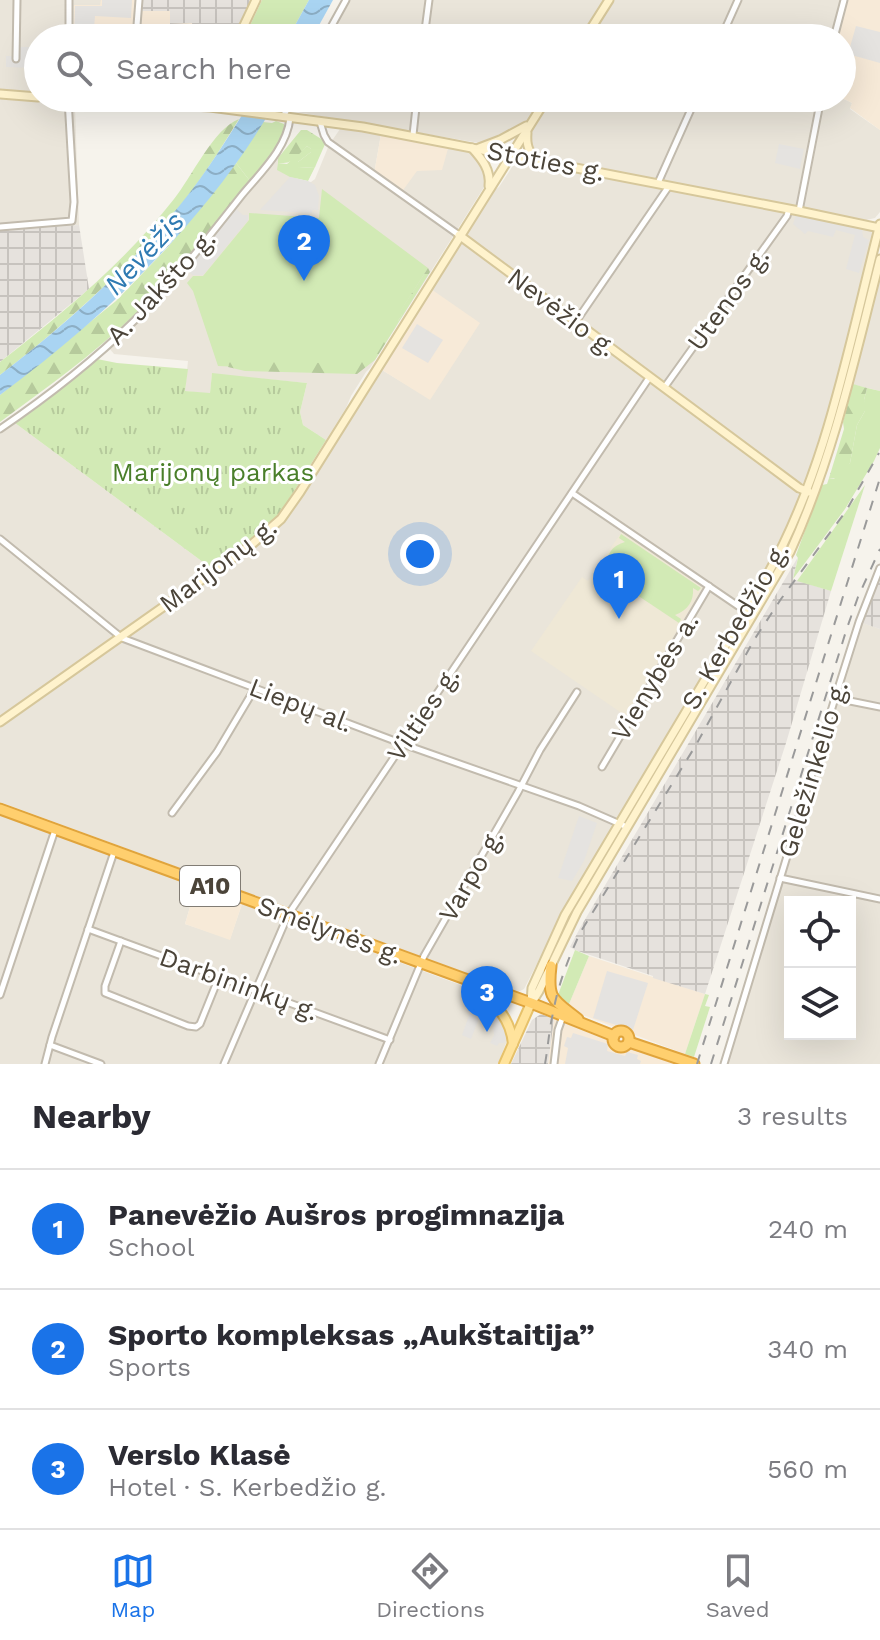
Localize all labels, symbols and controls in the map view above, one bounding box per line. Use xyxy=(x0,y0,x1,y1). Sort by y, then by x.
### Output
search box xyxy=(24,24,856,112)
icon: search xyxy=(52,46,96,90)
text: Search here xyxy=(116,51,292,86)
street label: Stoties g. xyxy=(485,135,607,187)
water label: Nevėžis xyxy=(97,205,191,301)
pin: 2 xyxy=(278,215,330,281)
street label: A. Jakšto g. xyxy=(100,223,222,351)
street label: Utenos g. xyxy=(681,242,775,356)
street label: Nevėžio g. xyxy=(502,261,622,363)
park label: Marijonų parkas xyxy=(112,457,314,487)
street label: Marijonų g. xyxy=(154,511,282,619)
your location xyxy=(400,534,440,574)
street label: S. Kerbedžio g. xyxy=(675,537,795,715)
pin: 1 xyxy=(593,553,645,619)
street label: Vienybės a. xyxy=(605,608,705,746)
street label: Vilties g. xyxy=(381,661,465,767)
street label: Liepų al. xyxy=(245,672,357,738)
street label: Geležinkelio g. xyxy=(772,677,854,861)
street label: Varpo g. xyxy=(432,823,510,927)
road number: A10 xyxy=(180,866,240,906)
street label: Smėlynės g. xyxy=(254,890,406,970)
map controls xyxy=(784,896,856,1040)
button: locate xyxy=(784,896,856,968)
street label: Darbininkų g. xyxy=(156,941,322,1027)
pin: 3 xyxy=(461,966,513,1032)
button: layers xyxy=(784,968,856,1040)
text: Nearby xyxy=(32,1096,151,1136)
text: 3 results xyxy=(737,1101,848,1131)
text: Panevėžio Aušros progimnazija xyxy=(108,1197,564,1232)
text: 1 xyxy=(52,1214,64,1244)
text: 240 m xyxy=(768,1214,848,1244)
text: School xyxy=(108,1232,194,1262)
text: Sporto kompleksas „Aukštaitija” xyxy=(108,1317,595,1352)
text: 2 xyxy=(50,1334,66,1364)
text: 340 m xyxy=(767,1334,848,1364)
text: Sports xyxy=(108,1352,191,1382)
text: Verslo Klasė xyxy=(108,1437,291,1472)
text: 3 xyxy=(50,1454,66,1484)
text: 560 m xyxy=(767,1454,848,1484)
text: Hotel · S. Kerbedžio g. xyxy=(108,1472,386,1502)
tab: Map xyxy=(110,1549,155,1622)
tab: Directions xyxy=(376,1549,485,1622)
tab: Saved xyxy=(706,1549,770,1622)

